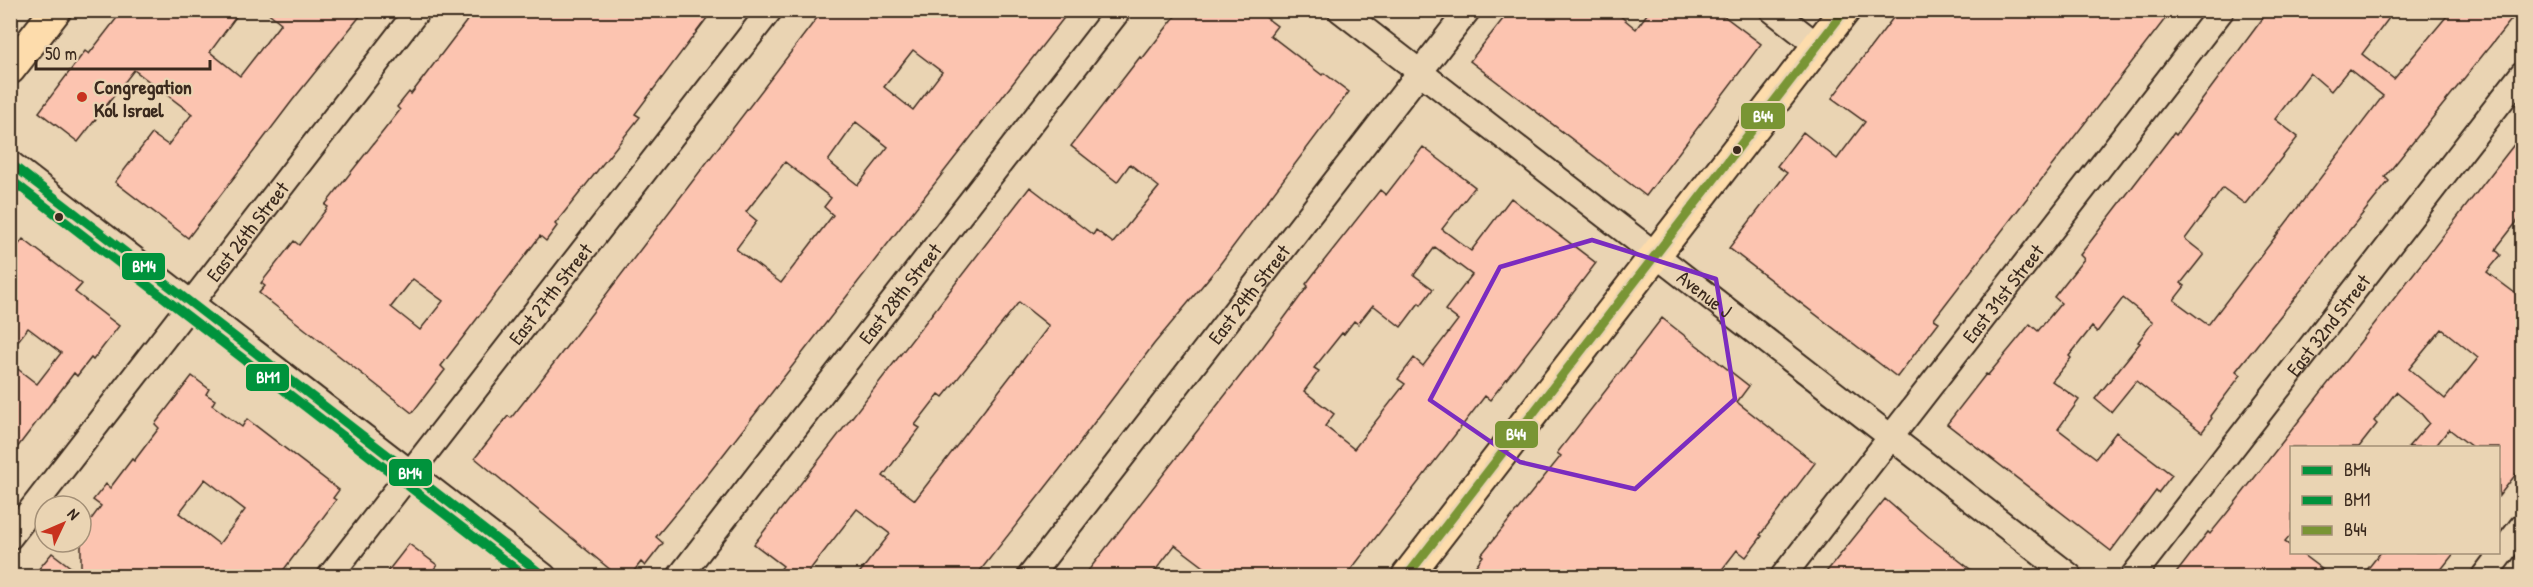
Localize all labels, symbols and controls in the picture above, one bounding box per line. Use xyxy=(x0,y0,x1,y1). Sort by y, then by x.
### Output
scale bar xyxy=(36,33,210,71)
text: 50 m xyxy=(45,41,77,66)
place label: Congregation Kol Israel xyxy=(94,73,192,123)
marker: Congregation Kol Israel xyxy=(75,90,89,104)
line badge: B44 xyxy=(1740,102,1786,130)
text: B44 xyxy=(1753,105,1773,127)
unlabelled marker xyxy=(1731,144,1743,156)
street label: East 26th Street xyxy=(200,174,295,287)
unlabelled marker xyxy=(53,211,65,223)
street label: East 27th Street xyxy=(502,236,598,350)
street label: East 28th Street xyxy=(852,236,948,349)
street label: East 29th Street xyxy=(1201,237,1296,349)
street label: East 31st Street xyxy=(1956,237,2050,348)
line badge: BM4 xyxy=(121,252,166,281)
text: BM4 xyxy=(132,255,156,277)
street label: Avenue J xyxy=(1672,263,1738,323)
street label: East 32nd Street xyxy=(2280,267,2377,381)
line badge: BM1 xyxy=(245,363,290,392)
text: BM1 xyxy=(256,366,280,388)
line badge: B44 xyxy=(1494,420,1539,449)
text: B44 xyxy=(1506,423,1526,445)
legend xyxy=(2290,446,2500,554)
text: BM4 xyxy=(2344,457,2371,482)
line badge: BM4 xyxy=(388,458,433,487)
text: BM4 xyxy=(398,462,422,484)
text: BM1 xyxy=(2344,487,2370,512)
north arrow xyxy=(33,494,93,554)
text: N xyxy=(63,503,85,525)
text: B44 xyxy=(2344,517,2367,542)

